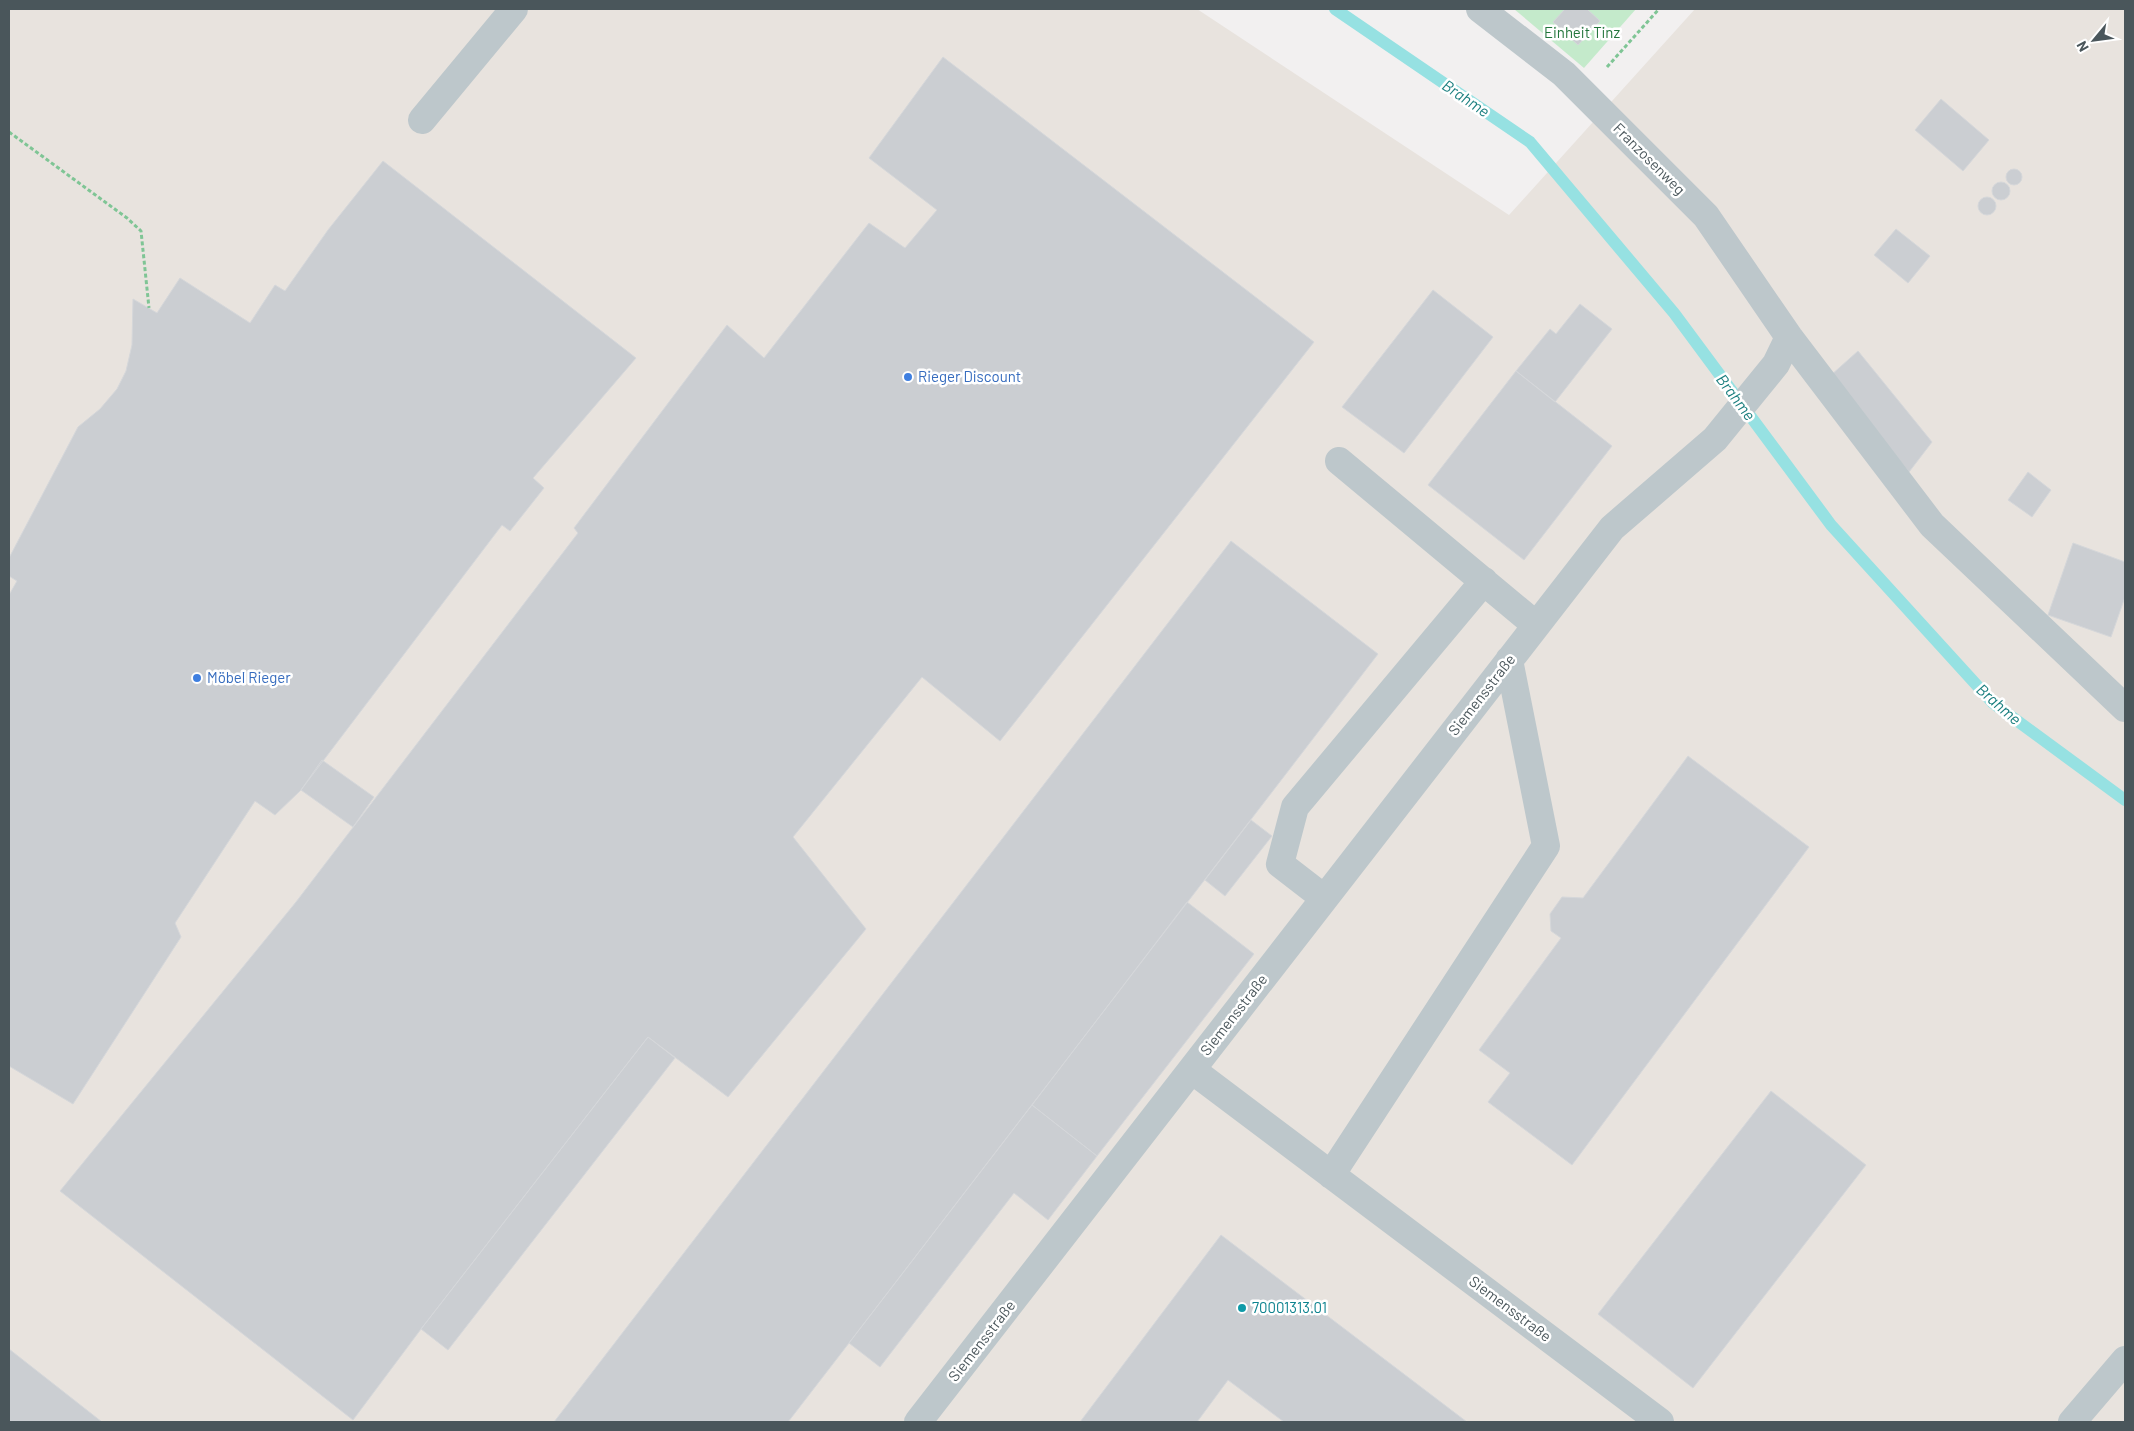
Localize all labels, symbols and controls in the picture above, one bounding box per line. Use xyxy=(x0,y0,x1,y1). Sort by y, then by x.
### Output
north arrow xyxy=(2069,15,2119,65)
park label: Einheit Tinz xyxy=(1544,23,1620,41)
text: N xyxy=(2073,38,2092,55)
water label: Brahme xyxy=(1439,75,1494,120)
street label: Franzosenweg xyxy=(1610,119,1689,198)
place label: Rieger Discount xyxy=(918,367,1021,385)
water label: Brahme xyxy=(1713,370,1760,424)
marker: Rieger Discount xyxy=(902,371,914,383)
street label: Siemensstraße xyxy=(1444,650,1518,739)
place label: Möbel Rieger xyxy=(207,668,291,686)
marker: Möbel Rieger xyxy=(191,672,203,684)
water label: Brahme xyxy=(1973,679,2026,728)
street label: Siemensstraße xyxy=(1196,970,1270,1059)
street label: Siemensstraße xyxy=(1466,1272,1555,1345)
street label: Siemensstraße xyxy=(944,1296,1018,1385)
place label: 70001313.01 xyxy=(1252,1298,1327,1316)
marker: 70001313.01 xyxy=(1236,1302,1248,1314)

